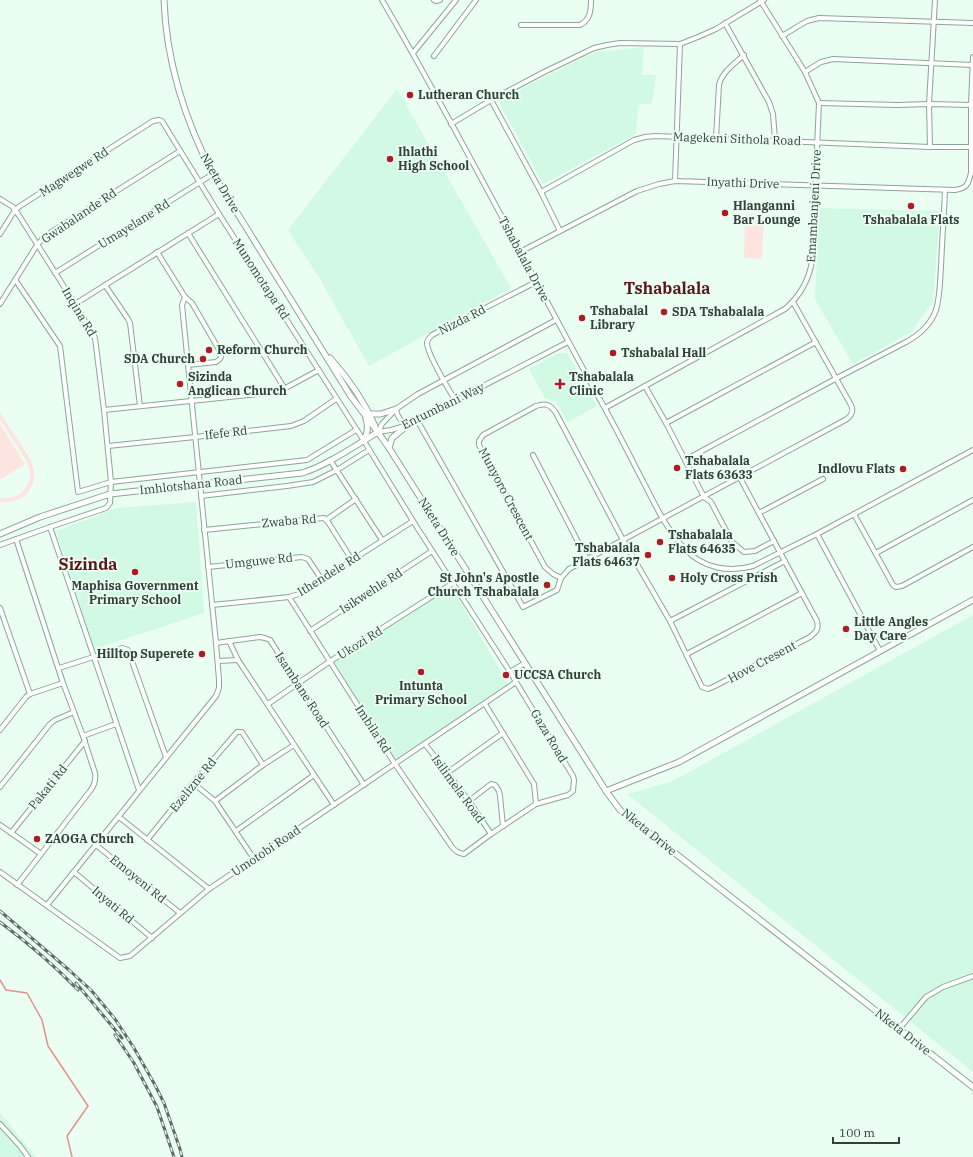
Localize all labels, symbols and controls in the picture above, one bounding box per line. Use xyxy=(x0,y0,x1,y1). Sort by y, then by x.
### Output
place label: Lutheran Church xyxy=(418,87,520,102)
marker: Lutheran Church xyxy=(405,90,415,100)
street label: Magekeni Sithola Road xyxy=(673,129,801,148)
street label: Magwegwe Rd xyxy=(36,144,111,199)
place label: Ihlathi High School xyxy=(398,144,469,173)
street label: Emambanjeni Drive xyxy=(803,149,824,263)
street label: Nketa Drive xyxy=(197,150,244,215)
marker: Ihlathi High School xyxy=(385,154,395,164)
street label: Inyathi Drive xyxy=(706,174,780,191)
street label: Gwabalande Rd xyxy=(38,185,119,246)
street label: Umayelane Rd xyxy=(95,196,172,252)
place label: Hlanganni Bar Lounge xyxy=(733,198,801,227)
marker: Tshabalala Flats xyxy=(906,201,916,211)
marker: Hlanganni Bar Lounge xyxy=(720,208,730,218)
place label: Tshabalala Flats xyxy=(863,212,959,227)
street label: Tshabalala Drive xyxy=(496,214,553,304)
street label: Munomotapa Rd xyxy=(230,236,293,322)
district label: Tshabalala xyxy=(624,278,710,298)
street label: Inqina Rd xyxy=(59,284,100,339)
street label: Nizda Rd xyxy=(436,301,488,338)
place label: Tshabalal Library xyxy=(590,303,648,332)
place label: SDA Tshabalala xyxy=(672,304,765,319)
marker: SDA Tshabalala xyxy=(659,307,669,317)
marker: Tshabalal Library xyxy=(577,313,587,323)
place label: Reform Church xyxy=(217,342,308,357)
marker: Reform Church xyxy=(204,345,214,355)
place label: Tshabalal Hall xyxy=(621,345,706,360)
marker: Tshabalal Hall xyxy=(608,348,618,358)
place label: SDA Church xyxy=(124,351,195,366)
marker: SDA Church xyxy=(198,354,208,364)
place label: Sizinda Anglican Church xyxy=(188,369,287,398)
place label: Tshabalala Clinic xyxy=(569,369,634,398)
marker: Tshabalala Clinic xyxy=(554,378,566,390)
marker: Sizinda Anglican Church xyxy=(175,379,185,389)
street label: Entumbani Way xyxy=(399,379,487,432)
street label: Ifefe Rd xyxy=(204,422,248,443)
street label: Munyoro Crescent xyxy=(476,445,537,543)
place label: Tshabalala Flats 63633 xyxy=(685,453,753,482)
place label: Indlovu Flats xyxy=(818,461,895,476)
marker: Tshabalala Flats 63633 xyxy=(672,463,682,473)
marker: Indlovu Flats xyxy=(898,464,908,474)
street label: Imhlotshana Road xyxy=(139,472,243,497)
street label: Nketa Drive xyxy=(415,495,463,559)
street label: Zwaba Rd xyxy=(261,511,317,530)
place label: Tshabalala Flats 64635 xyxy=(668,527,736,556)
marker: Tshabalala Flats 64635 xyxy=(655,537,665,547)
place label: Tshabalala Flats 64637 xyxy=(572,540,640,569)
street label: Ithendele Rd xyxy=(294,548,363,599)
street label: Umguwe Rd xyxy=(224,549,293,572)
marker: Tshabalala Flats 64637 xyxy=(643,550,653,560)
district label: Sizinda xyxy=(59,554,117,574)
street label: Isikwehle Rd xyxy=(336,565,405,616)
marker: Maphisa Government Primary School xyxy=(130,567,140,577)
place label: St John's Apostle Church Tshabalala xyxy=(428,570,539,599)
place label: Holy Cross Prish xyxy=(680,570,778,585)
marker: Holy Cross Prish xyxy=(667,573,677,583)
place label: Maphisa Government Primary School xyxy=(72,578,199,607)
marker: St John's Apostle Church Tshabalala xyxy=(542,580,552,590)
place label: Little Angles Day Care xyxy=(854,614,928,643)
street label: Ukozi Rd xyxy=(334,623,385,662)
marker: Little Angles Day Care xyxy=(841,624,851,634)
street label: Hove Cresent xyxy=(725,637,798,686)
place label: Hilltop Superete xyxy=(97,646,194,661)
marker: Hilltop Superete xyxy=(197,649,207,659)
street label: Isambane Road xyxy=(272,649,332,730)
marker: Intunta Primary School xyxy=(416,667,426,677)
place label: UCCSA Church xyxy=(514,667,601,682)
marker: UCCSA Church xyxy=(501,670,511,680)
place label: Intunta Primary School xyxy=(375,678,467,707)
street label: Imbila Rd xyxy=(352,702,395,756)
street label: Gaza Road xyxy=(528,706,571,765)
street label: Isilimela Road xyxy=(429,752,488,826)
street label: Ezelizne Rd xyxy=(166,754,219,815)
street label: Pakati Rd xyxy=(25,761,70,812)
street label: Nketa Drive xyxy=(619,805,680,858)
street label: Umotobi Road xyxy=(228,822,303,879)
place label: ZAOGA Church xyxy=(45,831,134,846)
marker: ZAOGA Church xyxy=(32,834,42,844)
street label: Emoyeni Rd xyxy=(107,851,169,906)
street label: Inyati Rd xyxy=(89,883,137,927)
street label: Nketa Drive xyxy=(873,1005,934,1058)
scale bar xyxy=(833,1119,899,1145)
text: 100 m xyxy=(839,1125,875,1140)

